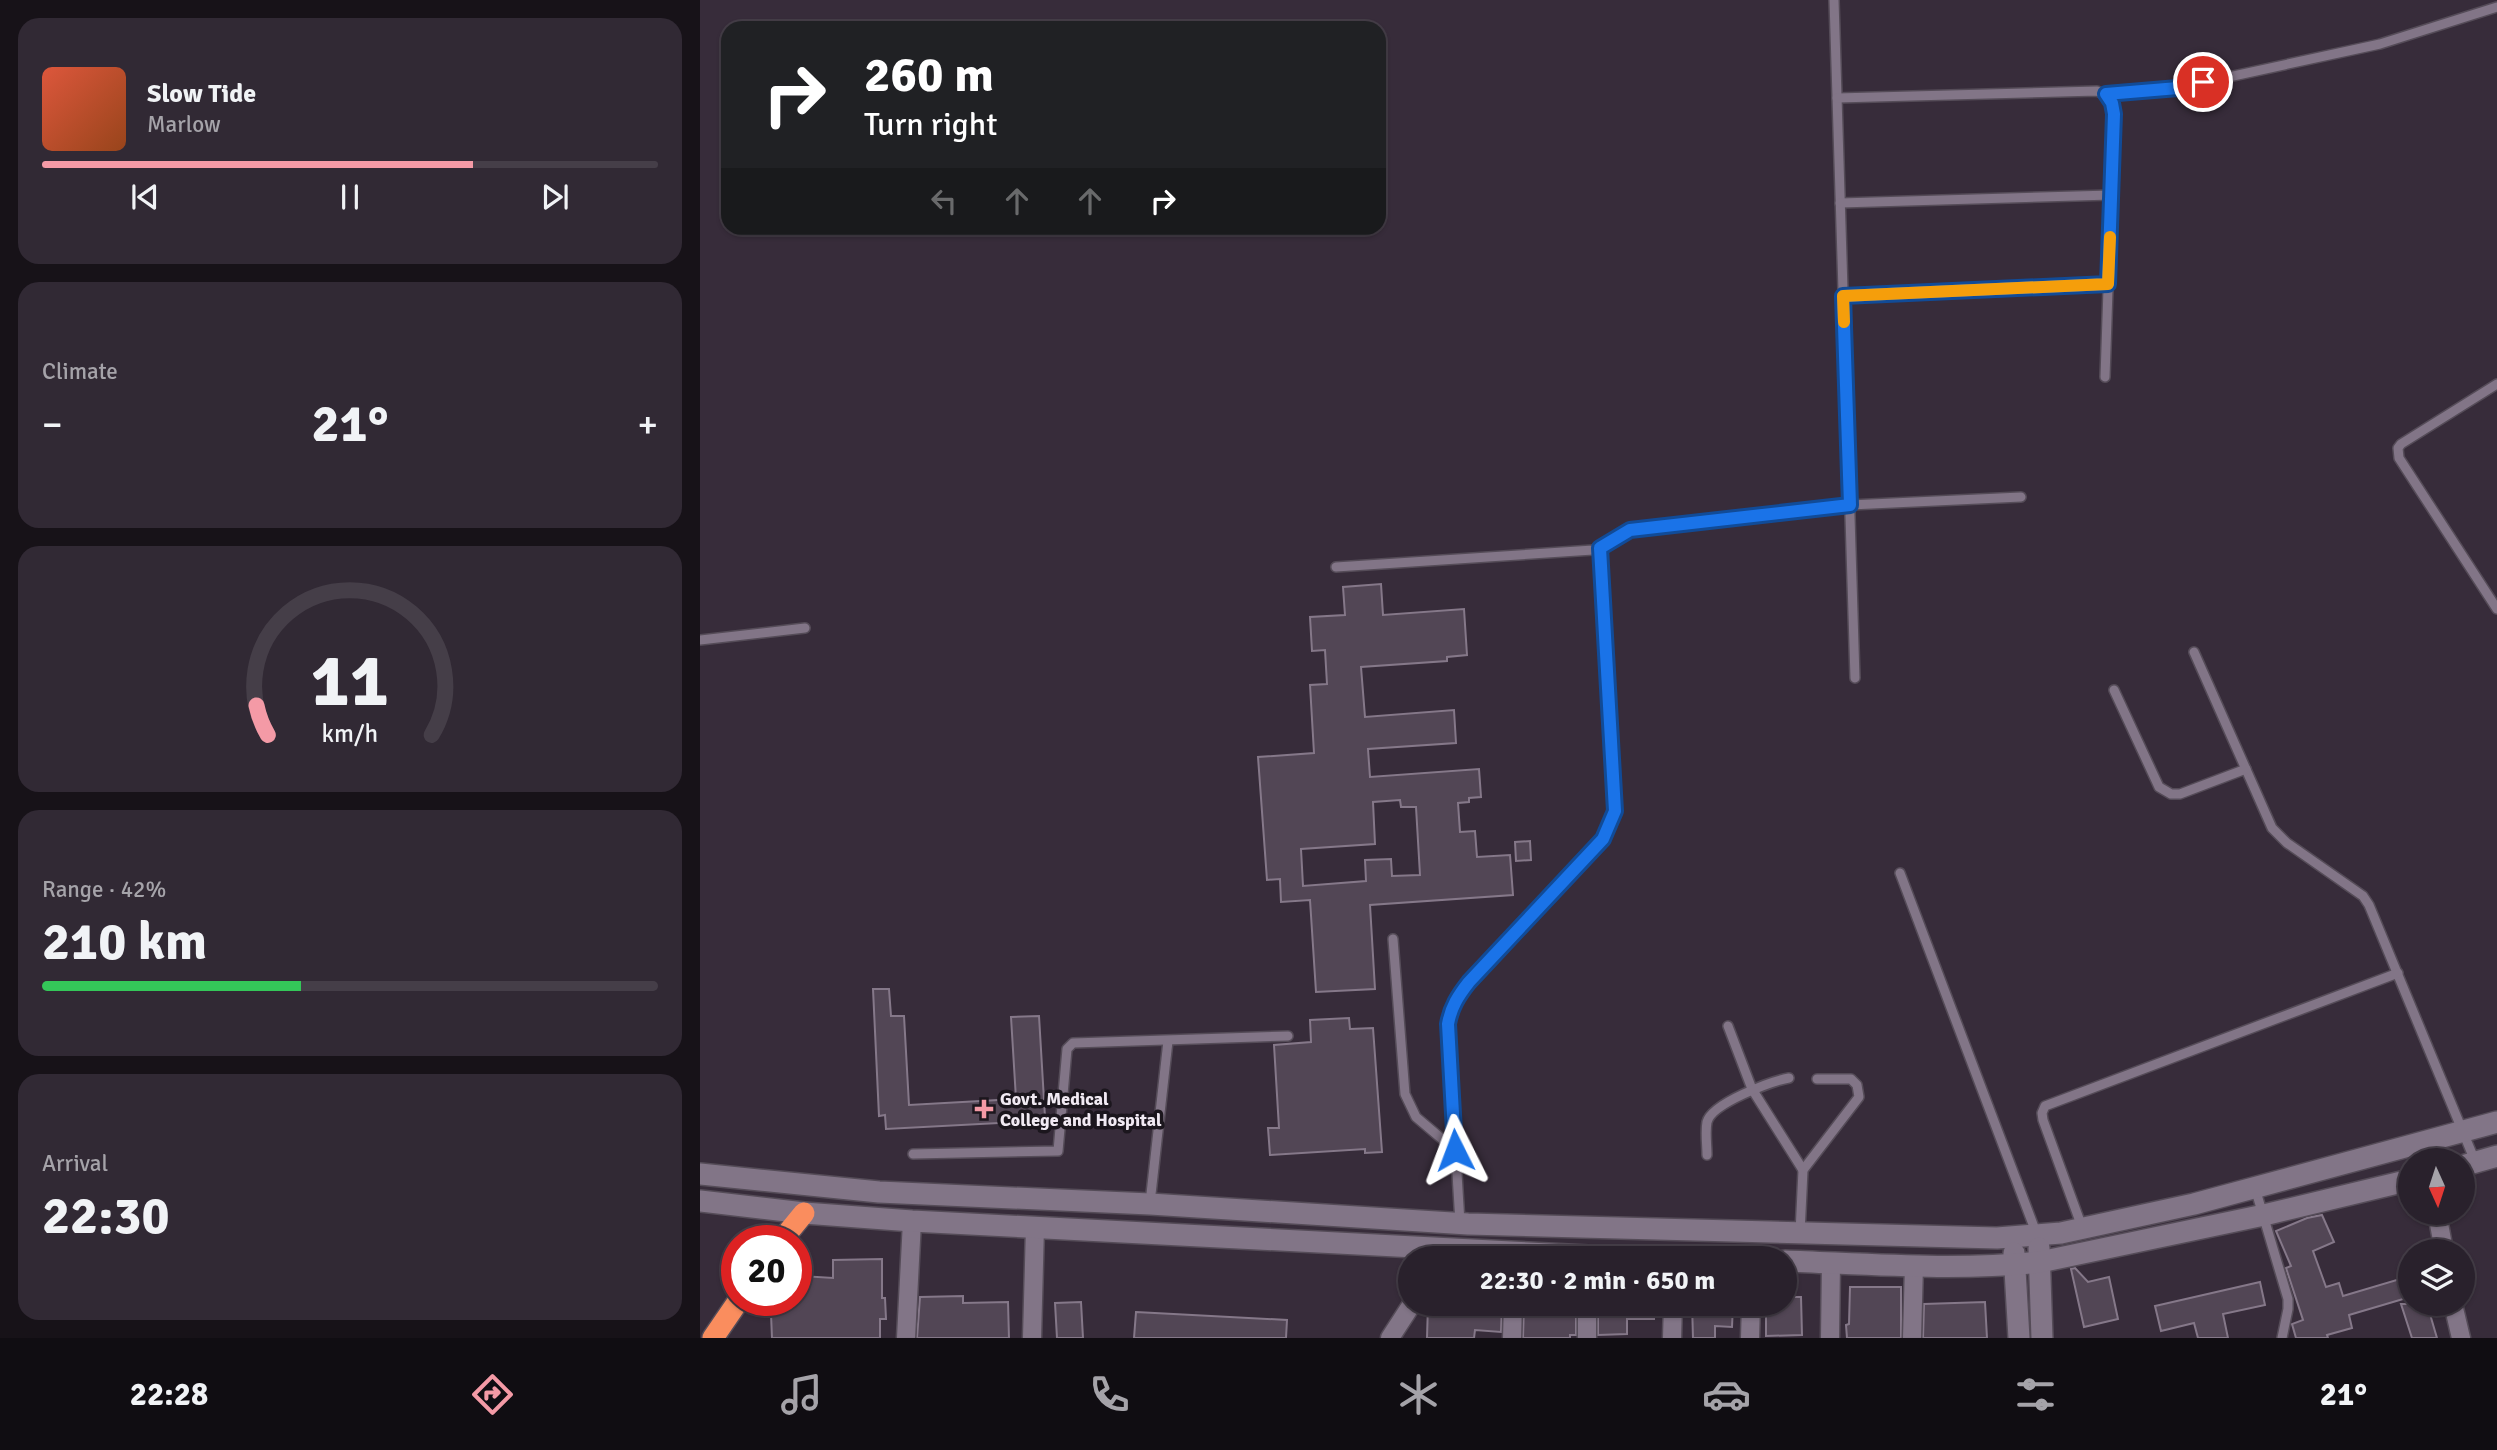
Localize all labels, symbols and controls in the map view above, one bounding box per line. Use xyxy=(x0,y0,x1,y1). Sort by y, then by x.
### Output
text: 260 m xyxy=(864,45,994,105)
icon: right xyxy=(749,49,840,140)
pin xyxy=(2173,52,2233,112)
icon: arrive xyxy=(2184,63,2222,101)
text: Slow Tide xyxy=(147,78,256,110)
text: Turn right xyxy=(864,105,997,144)
text: Marlow xyxy=(147,110,221,139)
icon: previous xyxy=(126,178,164,216)
icon: pause xyxy=(331,178,369,216)
icon: next xyxy=(536,178,574,216)
icon: left xyxy=(925,182,963,220)
icon: ahead xyxy=(998,182,1036,220)
icon: ahead xyxy=(1071,182,1109,220)
icon: right xyxy=(1144,182,1182,220)
text: Climate xyxy=(42,357,118,386)
text: 21° xyxy=(312,392,388,456)
text: − xyxy=(42,401,63,448)
text: + xyxy=(637,401,658,448)
text: 11 xyxy=(311,637,389,726)
text: km/h xyxy=(322,718,378,749)
text: Range · 42% xyxy=(42,875,166,904)
text: 210 km xyxy=(42,910,207,974)
place label: Govt. Medical College and Hospital xyxy=(1000,1088,1162,1131)
marker: Govt. Medical College and Hospital xyxy=(974,1099,994,1119)
position arrow xyxy=(1418,1113,1492,1187)
north arrow xyxy=(2398,1148,2474,1225)
map controls xyxy=(2398,1148,2475,1316)
text: Arrival xyxy=(42,1149,108,1178)
text: 22:30 xyxy=(42,1184,170,1248)
speed limit sign: 20 xyxy=(721,1225,812,1316)
button: layers xyxy=(2398,1239,2475,1316)
text: 22:30 · 2 min · 650 m xyxy=(1480,1265,1715,1297)
icon: directions xyxy=(468,1370,517,1419)
icon: music xyxy=(777,1370,826,1419)
icon: phone xyxy=(1085,1370,1134,1419)
icon: climate xyxy=(1394,1370,1443,1419)
icon: car xyxy=(1702,1370,1751,1419)
icon: filters xyxy=(2011,1370,2060,1419)
text: 22:28 xyxy=(130,1375,208,1414)
text: 21° xyxy=(2320,1375,2367,1414)

